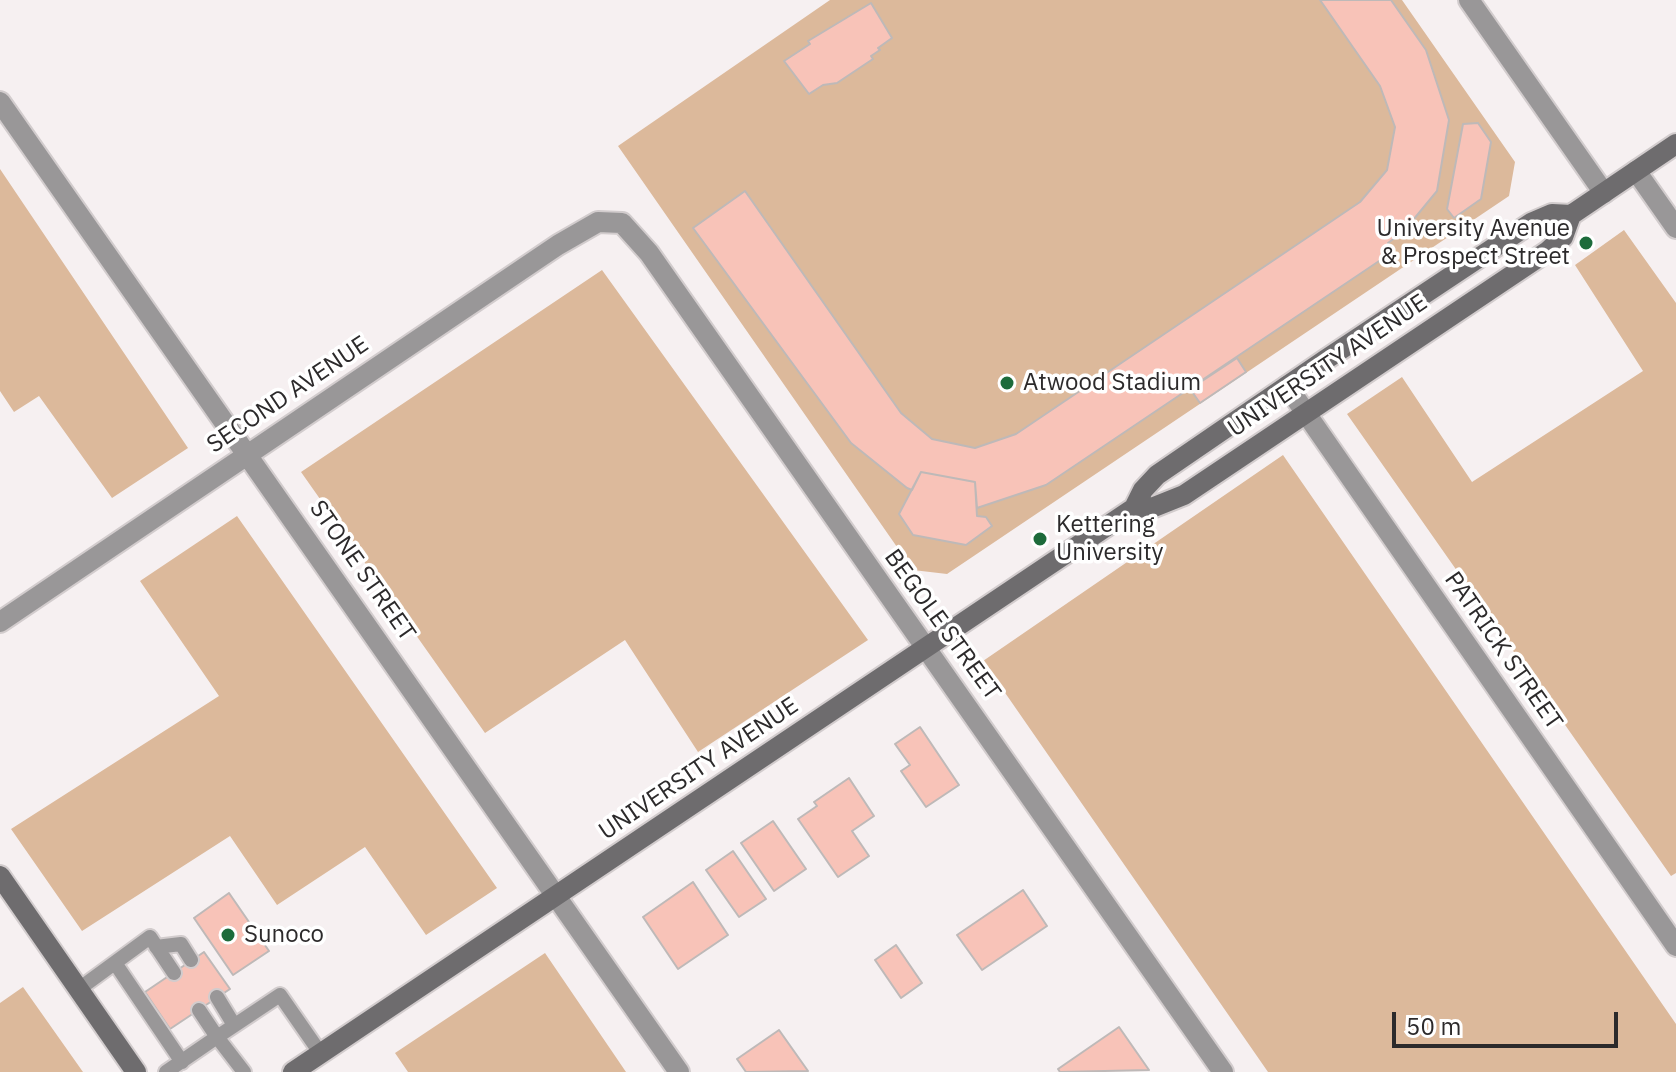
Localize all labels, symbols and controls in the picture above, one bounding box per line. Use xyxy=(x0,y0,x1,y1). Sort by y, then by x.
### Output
place label: University Avenue & Prospect Street xyxy=(1377,215,1570,271)
marker: University Avenue & Prospect Street xyxy=(1577,234,1595,252)
street label: UNIVERSITY AVENUE xyxy=(1223,289,1433,443)
street label: SECOND AVENUE xyxy=(202,330,374,460)
place label: Atwood Stadium xyxy=(1023,369,1201,397)
marker: Atwood Stadium xyxy=(998,374,1016,392)
street label: STONE STREET xyxy=(303,495,421,647)
place label: Kettering University xyxy=(1056,511,1164,567)
marker: Kettering University xyxy=(1031,530,1049,548)
street label: BEGOLE STREET xyxy=(878,544,1006,706)
street label: PATRICK STREET xyxy=(1438,566,1568,736)
street label: UNIVERSITY AVENUE xyxy=(594,692,804,846)
place label: Sunoco xyxy=(244,921,324,949)
marker: Sunoco xyxy=(219,926,237,944)
scale bar xyxy=(1396,996,1622,1046)
text: 50 m xyxy=(1406,1010,1461,1042)

